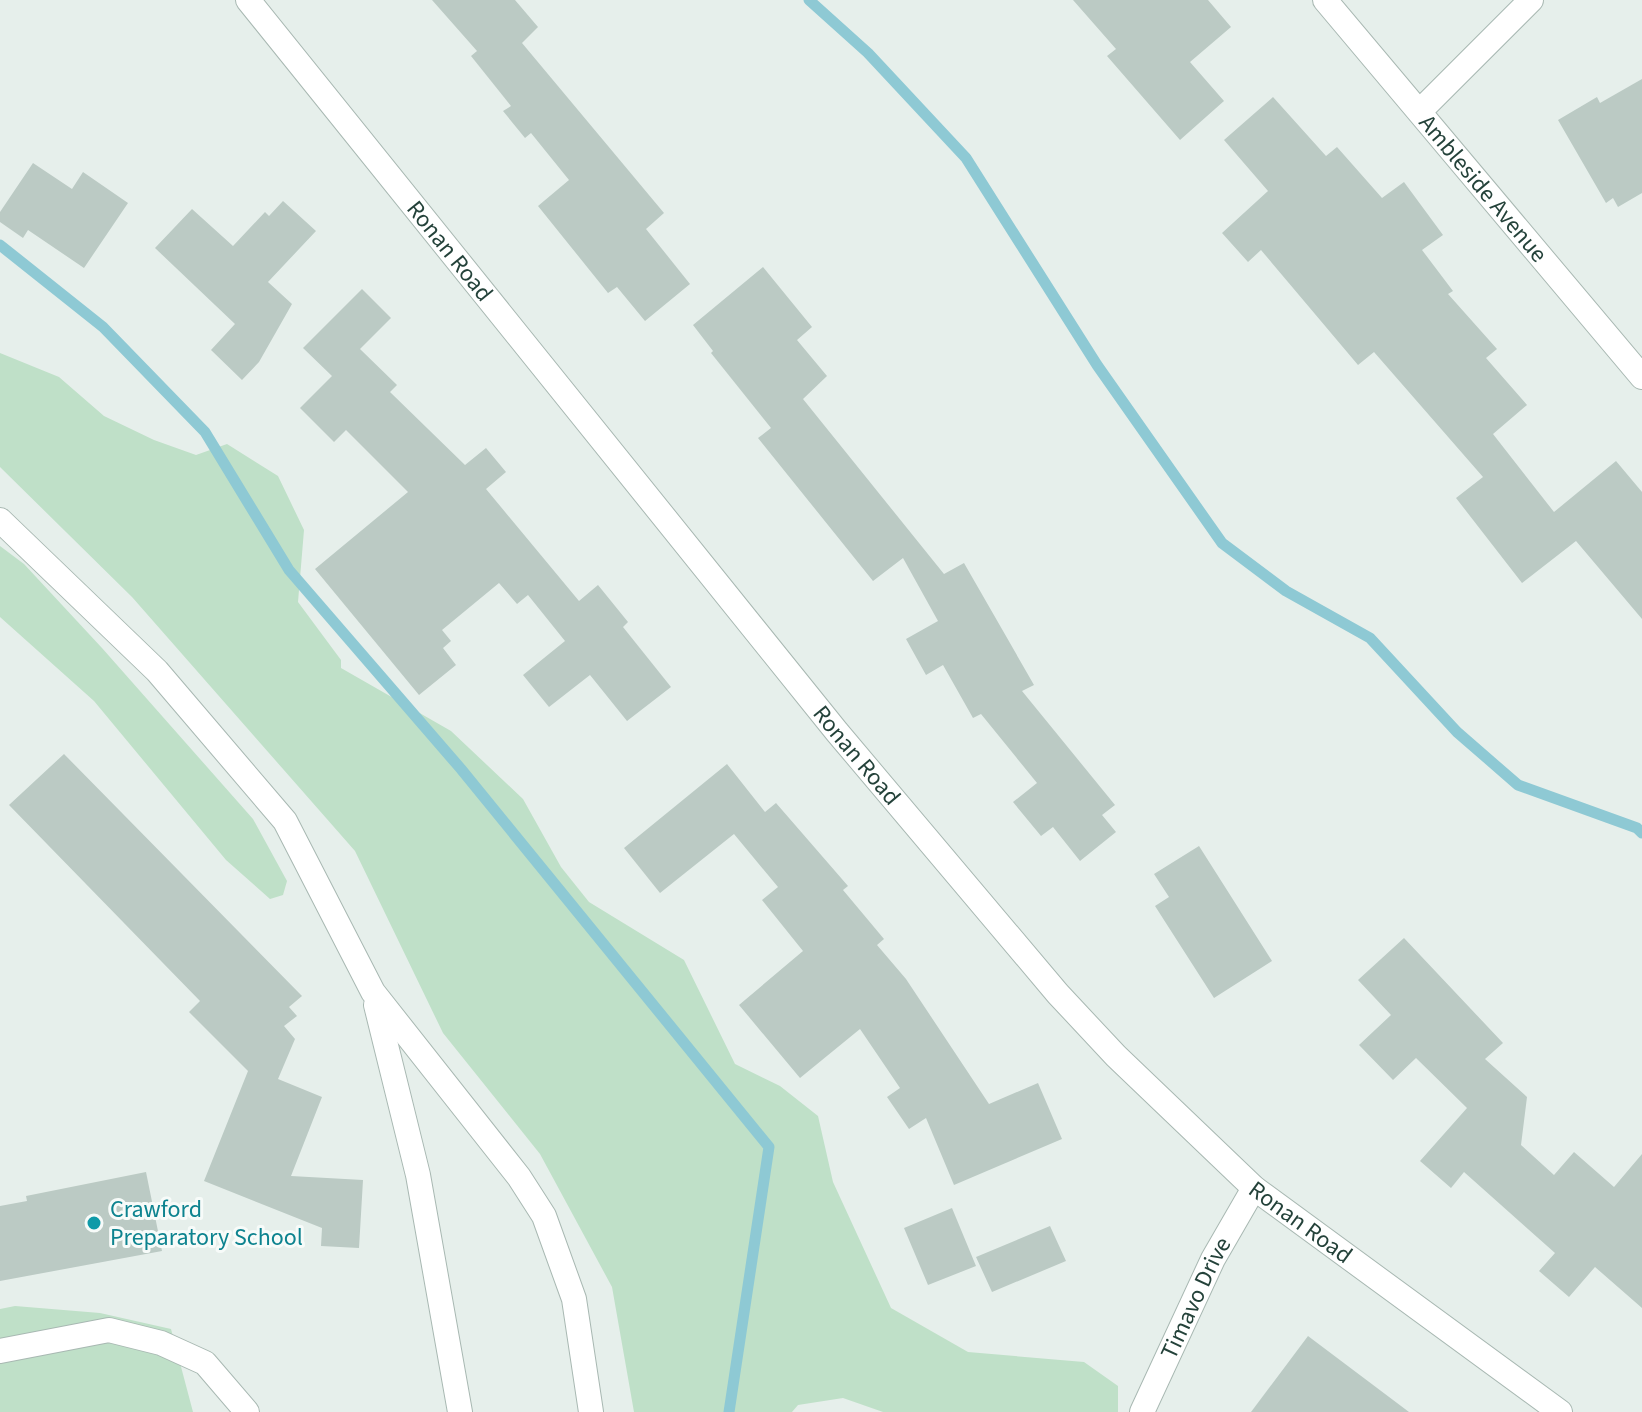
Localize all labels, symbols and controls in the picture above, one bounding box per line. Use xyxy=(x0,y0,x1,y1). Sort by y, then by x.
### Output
street label: Ambleside Avenue xyxy=(1410,107,1556,270)
street label: Ronan Road xyxy=(398,193,501,309)
street label: Ronan Road xyxy=(804,698,909,813)
street label: Ronan Road xyxy=(1241,1173,1360,1272)
place label: Crawford Preparatory School xyxy=(110,1192,303,1255)
marker: Crawford Preparatory School xyxy=(85,1214,103,1232)
street label: Timavo Drive xyxy=(1152,1230,1240,1365)

